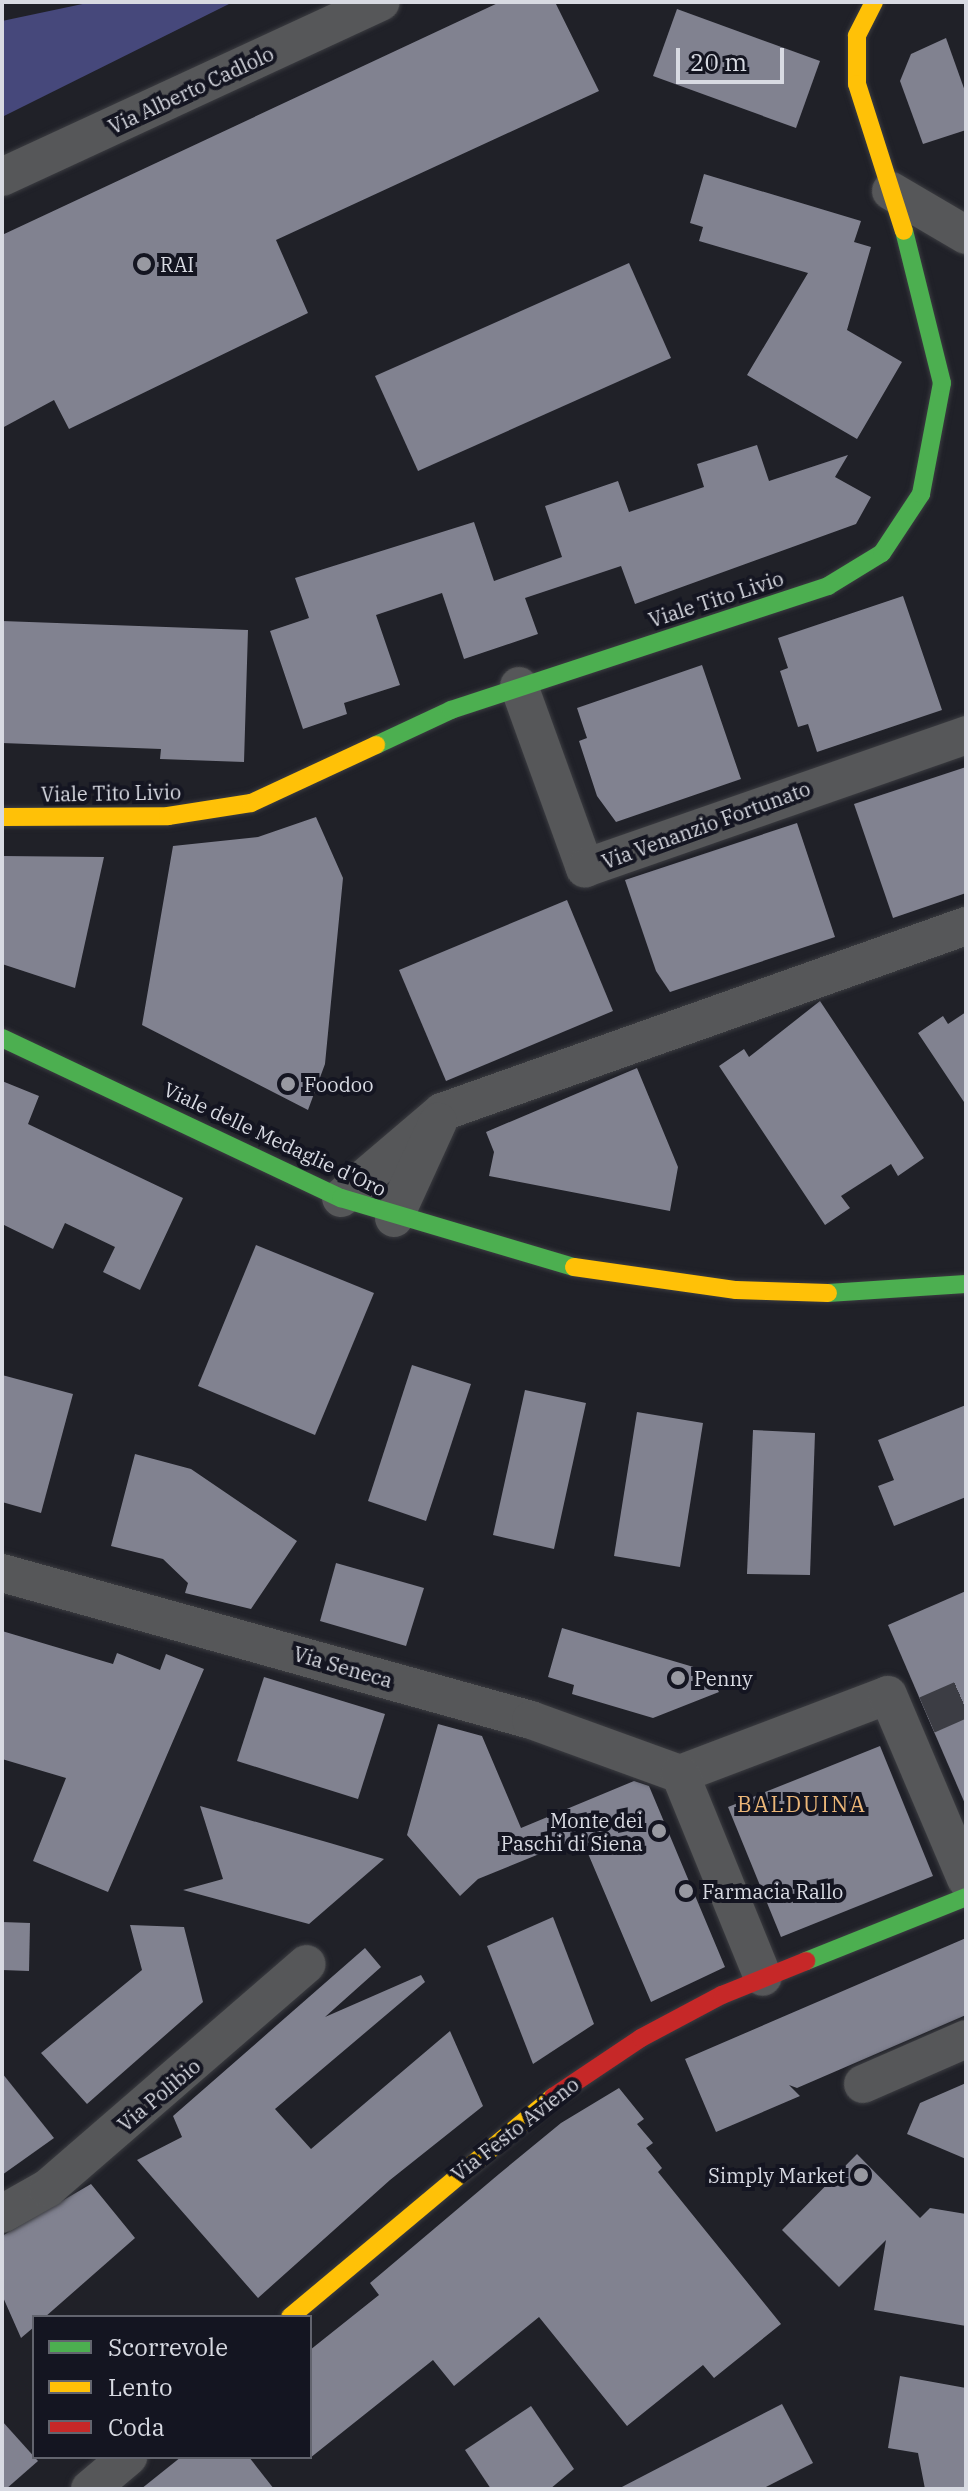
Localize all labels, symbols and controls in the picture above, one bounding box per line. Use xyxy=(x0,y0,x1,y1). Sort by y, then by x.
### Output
scale bar xyxy=(680,32,788,82)
street label: Via Alberto Cadlolo xyxy=(105,41,277,139)
text: 20 m xyxy=(690,46,747,78)
place label: RAI xyxy=(160,252,194,276)
marker: RAI xyxy=(135,255,153,273)
street label: Viale Tito Livio xyxy=(646,566,786,632)
street label: Via Venanzio Fortunato xyxy=(599,776,813,874)
street label: Viale Tito Livio xyxy=(41,780,181,806)
place label: Foodoo xyxy=(304,1072,374,1096)
marker: Foodoo xyxy=(279,1075,297,1093)
street label: Viale delle Medaglie d'Oro xyxy=(160,1077,390,1201)
street label: Via Seneca xyxy=(291,1641,395,1693)
place label: Penny xyxy=(694,1666,753,1690)
marker: Penny xyxy=(669,1669,687,1687)
district label: BALDUINA xyxy=(737,1791,867,1817)
place label: Monte dei Paschi di Siena xyxy=(501,1808,643,1855)
marker: Monte dei Paschi di Siena xyxy=(650,1822,668,1840)
place label: Farmacia Rallo xyxy=(702,1879,843,1903)
marker: Farmacia Rallo xyxy=(677,1882,695,1900)
street label: Via Polibio xyxy=(113,2054,205,2136)
street label: Via Festo Avieno xyxy=(447,2072,583,2186)
place label: Simply Market xyxy=(708,2163,845,2187)
marker: Simply Market xyxy=(852,2166,870,2184)
legend xyxy=(32,2315,312,2459)
text: Scorrevole xyxy=(108,2331,228,2363)
text: Lento xyxy=(108,2371,172,2403)
text: Coda xyxy=(108,2411,165,2443)

